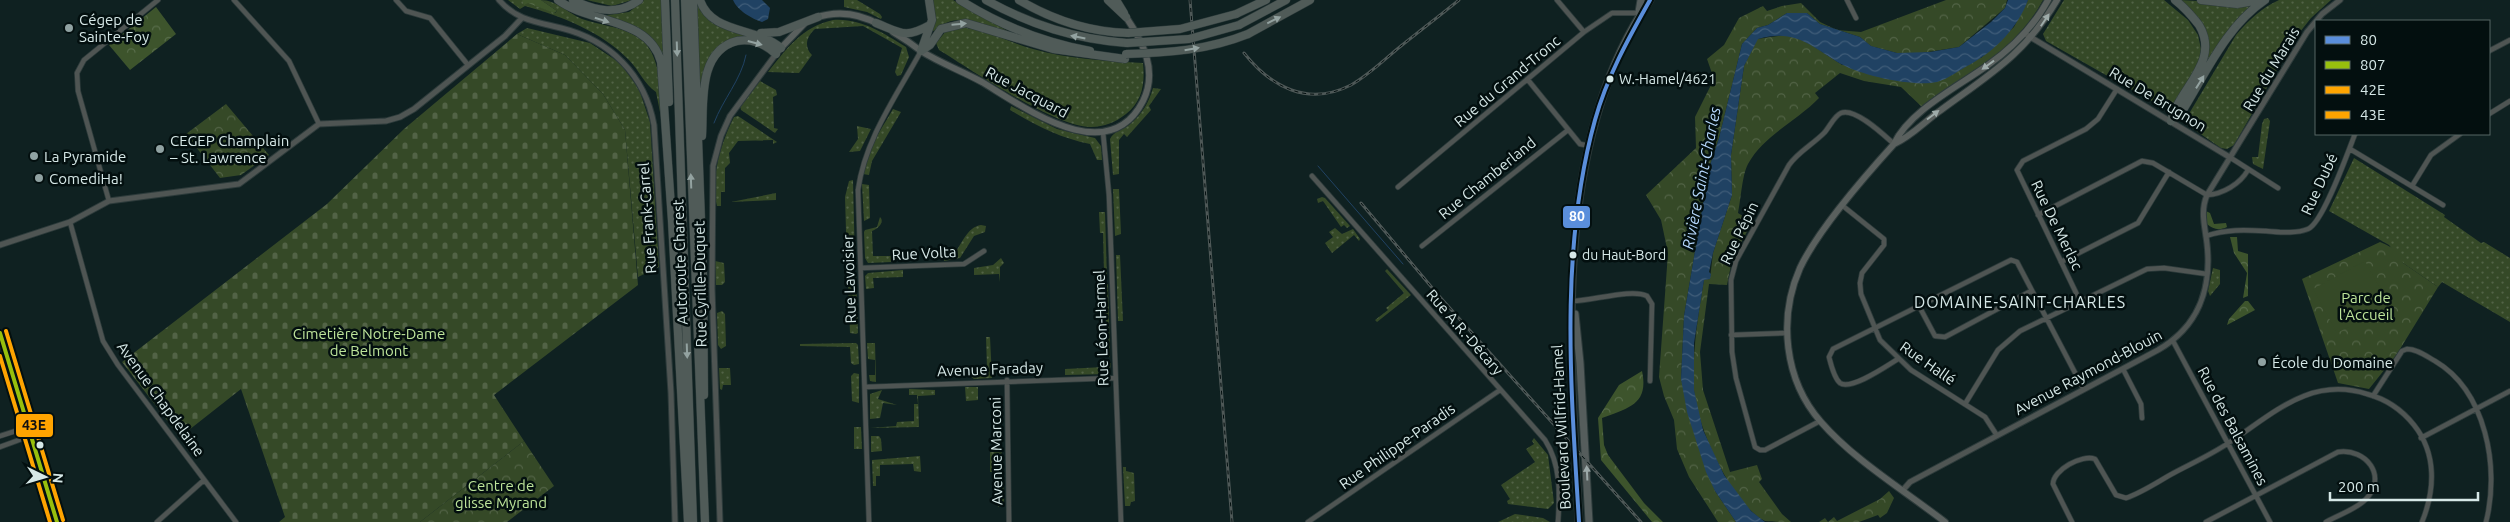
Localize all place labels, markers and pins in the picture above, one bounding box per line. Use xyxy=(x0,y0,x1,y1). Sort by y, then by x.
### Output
place label: Cégep de Sainte-Foy xyxy=(79,11,149,45)
marker: Cégep de Sainte-Foy xyxy=(63,22,75,34)
place label: W.-Hamel/4621 xyxy=(1619,71,1716,87)
marker: W.-Hamel/4621 xyxy=(1605,74,1615,84)
place label: CEGEP Champlain – St. Lawrence xyxy=(169,132,289,166)
marker: CEGEP Champlain – St. Lawrence xyxy=(154,143,166,155)
place label: La Pyramide xyxy=(44,148,126,165)
marker: La Pyramide xyxy=(28,150,40,162)
place label: ComediHa! xyxy=(49,170,123,187)
marker: ComediHa! xyxy=(33,172,45,184)
place label: du Haut-Bord xyxy=(1582,247,1666,263)
marker: du Haut-Bord xyxy=(1568,250,1578,260)
place label: École du Domaine xyxy=(2272,354,2393,371)
marker: École du Domaine xyxy=(2256,356,2268,368)
unlabelled marker xyxy=(35,440,45,450)

